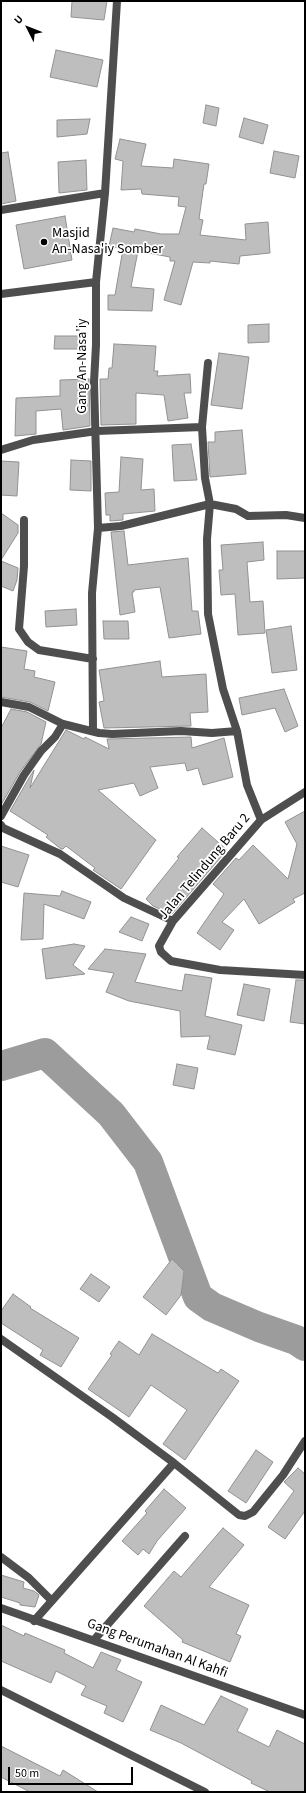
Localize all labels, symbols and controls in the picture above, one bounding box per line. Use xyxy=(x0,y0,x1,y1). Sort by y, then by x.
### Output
north arrow xyxy=(8,8,48,48)
text: U xyxy=(11,12,27,27)
place label: Masjid An-Nasa'iy Somber xyxy=(52,226,163,258)
marker: Masjid An-Nasa'iy Somber xyxy=(39,237,49,247)
street label: Gang An-Nasa'iy xyxy=(75,318,91,414)
street label: Jalan Telindung Baru 2 xyxy=(156,810,254,924)
street label: Gang Perumahan Al Kahfi xyxy=(84,1616,230,1682)
scale bar xyxy=(10,1759,135,1785)
text: 50 m xyxy=(15,1765,39,1782)

